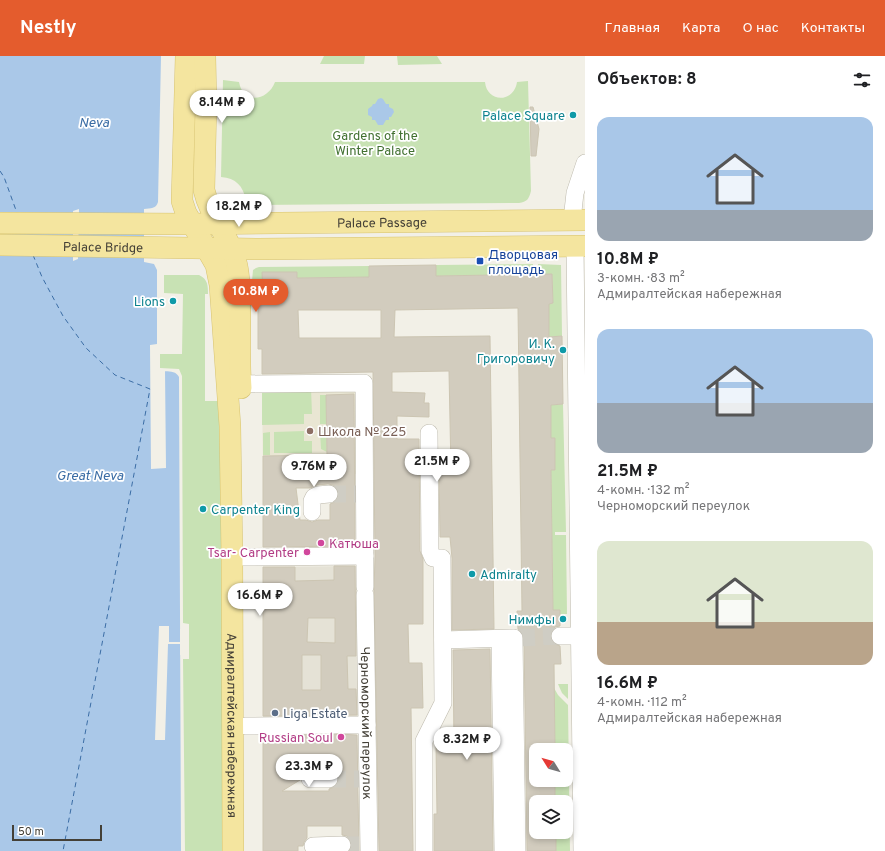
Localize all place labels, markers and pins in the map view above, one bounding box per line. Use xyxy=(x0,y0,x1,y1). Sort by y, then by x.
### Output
pin: 8.14M ₽ xyxy=(185,90,259,124)
place label: Palace Square xyxy=(482,109,565,125)
marker: Palace Square xyxy=(568,110,578,120)
pin: 18.2M ₽ xyxy=(202,194,276,228)
place label: Дворцовая площадь xyxy=(488,248,558,279)
marker: Дворцовая площадь xyxy=(475,256,485,266)
pin: 10.8M ₽ xyxy=(219,279,293,313)
place label: Lions xyxy=(134,295,165,311)
marker: Lions xyxy=(168,296,178,306)
place label: И. К. Григоровичу xyxy=(477,337,555,368)
marker: И. К. Григоровичу xyxy=(558,345,568,355)
place label: Школа № 225 xyxy=(318,425,406,441)
marker: Школа № 225 xyxy=(305,426,315,436)
pin: 21.5M ₽ xyxy=(400,449,474,483)
pin: 9.76M ₽ xyxy=(277,454,351,488)
place label: Carpenter King xyxy=(211,503,300,519)
marker: Carpenter King xyxy=(198,504,208,514)
place label: Катюша xyxy=(329,537,379,553)
marker: Катюша xyxy=(316,538,326,548)
place label: Tsar- Carpenter xyxy=(207,546,299,562)
marker: Tsar- Carpenter xyxy=(302,547,312,557)
place label: Admiralty xyxy=(480,568,537,584)
marker: Admiralty xyxy=(467,569,477,579)
pin: 16.6M ₽ xyxy=(223,583,297,617)
place label: Нимфы xyxy=(508,613,555,629)
marker: Нимфы xyxy=(558,614,568,624)
place label: Liga Estate xyxy=(283,707,348,723)
marker: Liga Estate xyxy=(270,708,280,718)
pin: 8.32M ₽ xyxy=(430,727,504,761)
place label: Russian Soul xyxy=(259,731,333,747)
marker: Russian Soul xyxy=(336,732,346,742)
pin: 23.3M ₽ xyxy=(272,754,346,788)

